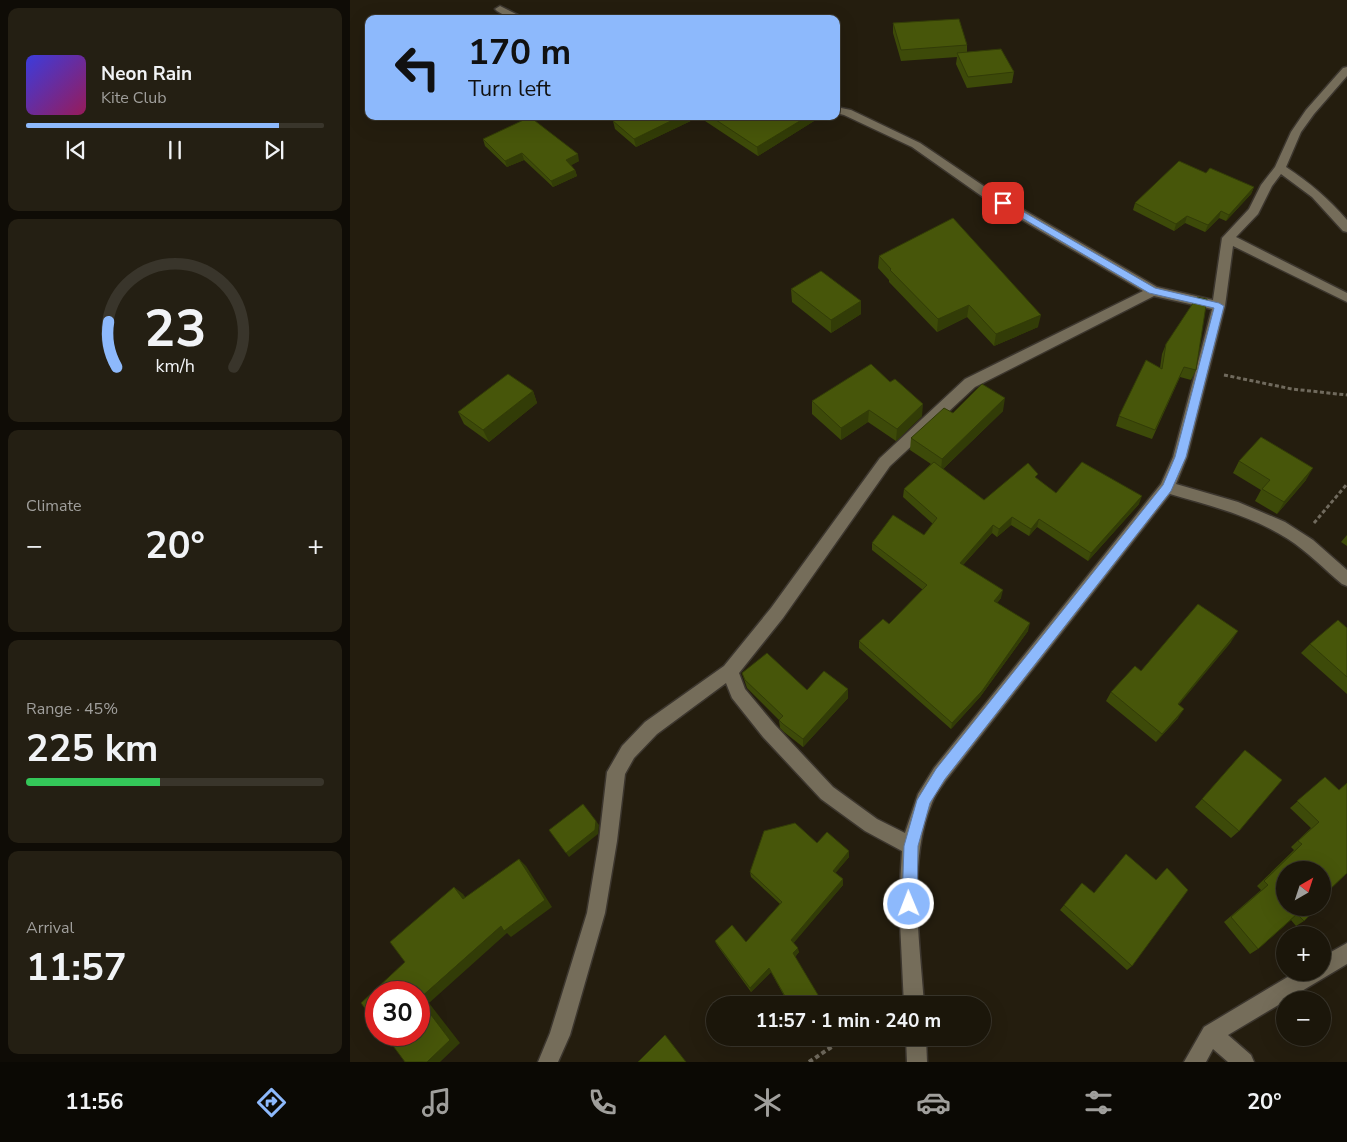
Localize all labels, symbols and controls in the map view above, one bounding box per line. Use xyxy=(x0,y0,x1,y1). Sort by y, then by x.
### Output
text: 170 m xyxy=(468,29,571,76)
icon: left xyxy=(385,35,450,100)
text: Neon Rain xyxy=(101,61,192,87)
text: Turn left xyxy=(468,74,551,104)
text: Kite Club xyxy=(101,87,167,109)
icon: previous xyxy=(62,136,90,164)
icon: pause xyxy=(161,136,189,164)
icon: next xyxy=(260,136,288,164)
pin xyxy=(982,182,1024,224)
icon: arrive xyxy=(989,189,1017,217)
text: 23 xyxy=(144,293,206,364)
text: km/h xyxy=(155,354,195,378)
text: Climate xyxy=(26,495,81,517)
text: 20° xyxy=(145,520,205,571)
text: − xyxy=(26,527,43,565)
text: + xyxy=(307,527,324,565)
text: Range · 45% xyxy=(26,698,118,720)
text: 225 km xyxy=(26,723,158,774)
north arrow xyxy=(1276,861,1331,916)
map controls xyxy=(1276,861,1331,1046)
position arrow xyxy=(882,877,934,929)
text: Arrival xyxy=(26,917,74,939)
button: + xyxy=(1276,926,1331,981)
text: 11:57 xyxy=(26,942,127,993)
speed limit sign: 30 xyxy=(365,981,430,1046)
button: − xyxy=(1276,991,1331,1046)
text: 11:57 · 1 min · 240 m xyxy=(756,1008,941,1034)
icon: directions xyxy=(254,1085,289,1120)
icon: music xyxy=(419,1085,454,1120)
icon: phone xyxy=(585,1085,620,1120)
icon: climate xyxy=(750,1085,785,1120)
icon: car xyxy=(916,1085,951,1120)
icon: filters xyxy=(1081,1085,1116,1120)
text: 11:56 xyxy=(65,1087,124,1117)
text: 20° xyxy=(1247,1087,1282,1117)

